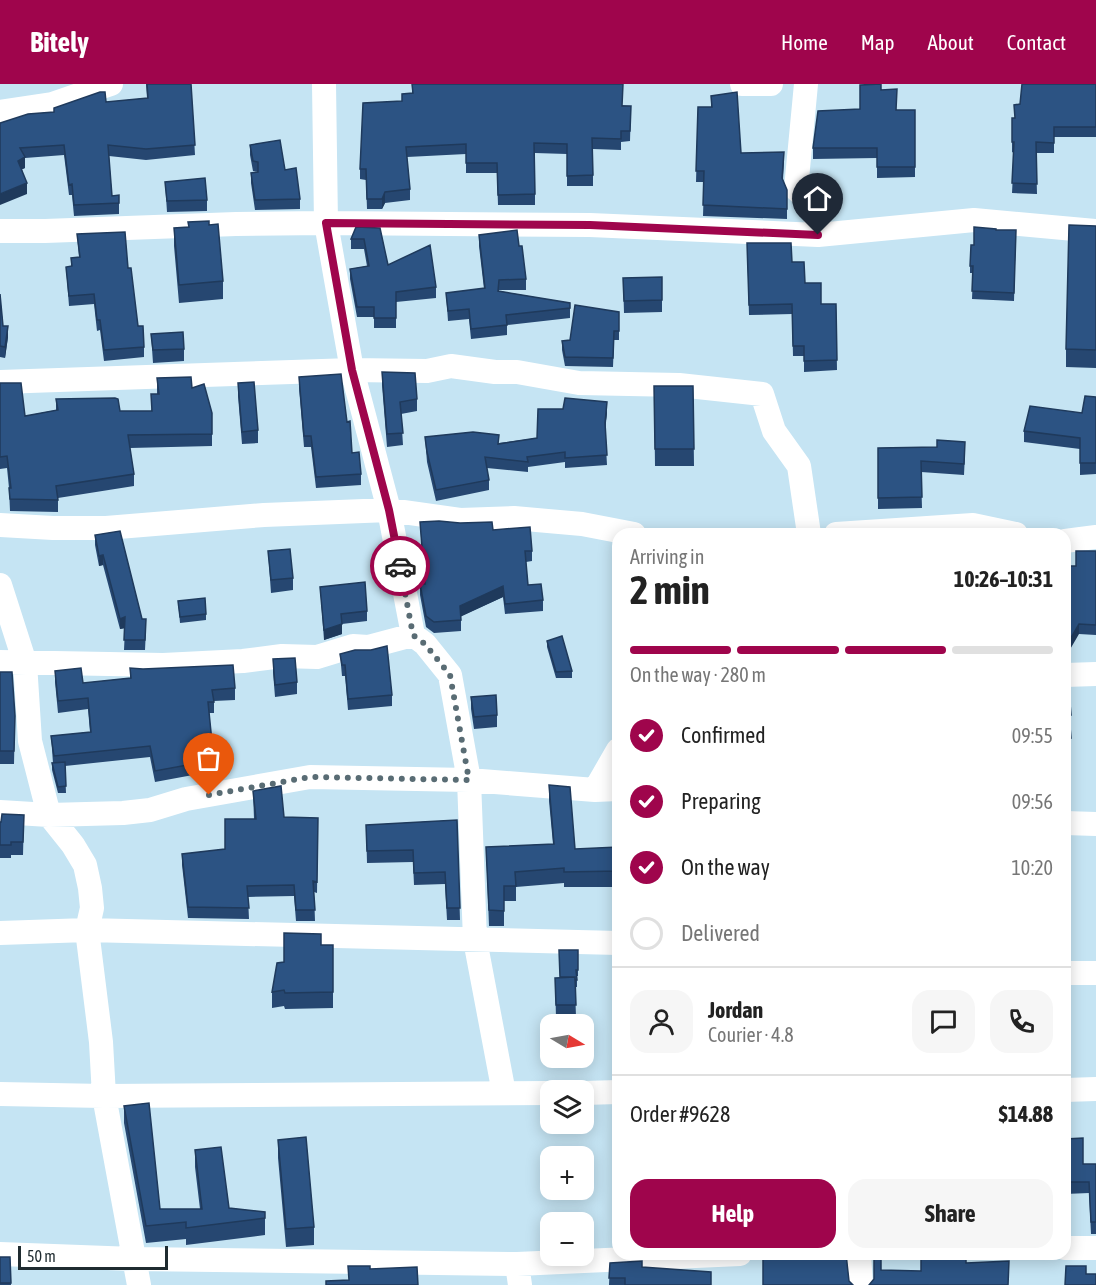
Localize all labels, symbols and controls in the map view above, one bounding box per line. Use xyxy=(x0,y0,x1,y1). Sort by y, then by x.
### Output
text: Bitely xyxy=(30,26,89,58)
text: Home xyxy=(781,30,828,54)
text: Map xyxy=(861,30,895,54)
text: About xyxy=(928,30,974,54)
text: Contact xyxy=(1007,30,1066,54)
pin xyxy=(792,173,843,235)
icon: home xyxy=(801,182,834,215)
courier xyxy=(370,536,430,596)
text: Arriving in xyxy=(630,545,704,568)
icon: car xyxy=(384,550,417,583)
text: 10:26–10:31 xyxy=(954,566,1053,592)
text: 2 min xyxy=(630,568,710,612)
text: On the way · 280 m xyxy=(630,663,766,686)
icon: check xyxy=(630,719,663,752)
text: Confirmed xyxy=(681,722,766,748)
text: 09:55 xyxy=(1012,724,1053,747)
pin xyxy=(183,733,234,795)
icon: bag xyxy=(192,742,225,775)
icon: check xyxy=(630,785,663,818)
text: Preparing xyxy=(681,788,761,814)
text: 09:56 xyxy=(1012,790,1053,813)
icon: check xyxy=(630,851,663,884)
text: On the way xyxy=(681,854,770,880)
text: 10:20 xyxy=(1011,856,1053,879)
text: Delivered xyxy=(681,920,760,946)
button: person xyxy=(630,990,693,1053)
button: chat xyxy=(912,990,975,1053)
button: phone xyxy=(990,990,1053,1053)
text: Jordan xyxy=(708,997,763,1023)
north arrow xyxy=(540,1014,594,1068)
map controls xyxy=(540,1014,594,1266)
text: Courier · 4.8 xyxy=(708,1023,794,1046)
button: layers xyxy=(540,1080,594,1134)
text: Order #9628 xyxy=(630,1101,730,1127)
text: $14.88 xyxy=(998,1101,1053,1127)
button: + xyxy=(540,1146,594,1200)
button: Help xyxy=(630,1179,836,1248)
button: Share xyxy=(848,1179,1053,1248)
button: − xyxy=(540,1212,594,1266)
scale bar xyxy=(18,1243,168,1270)
text: 50 m xyxy=(27,1247,56,1265)

